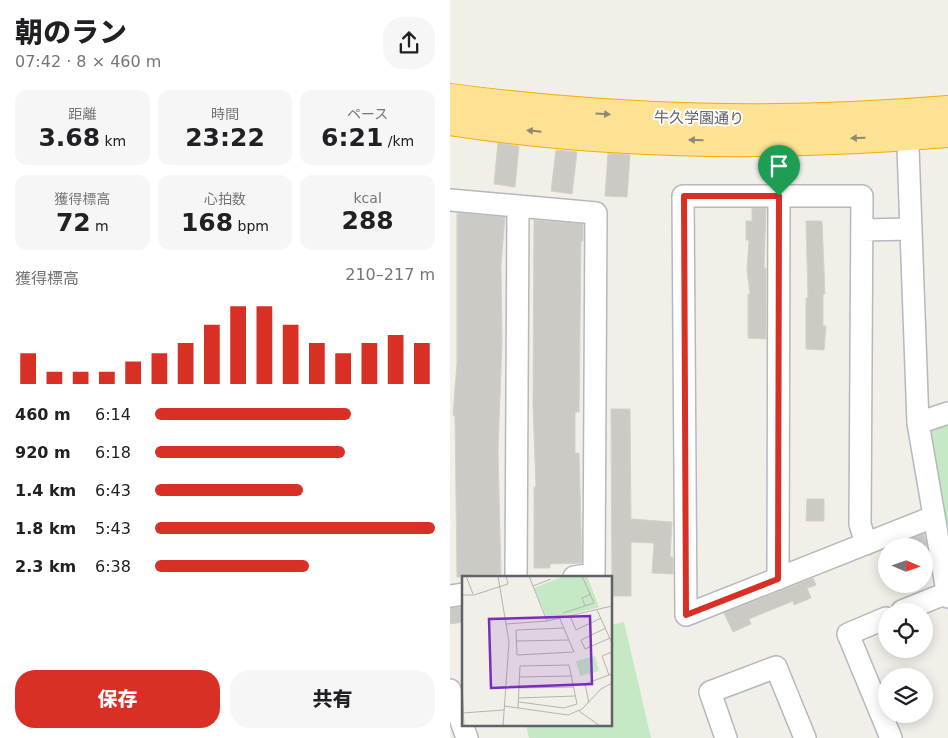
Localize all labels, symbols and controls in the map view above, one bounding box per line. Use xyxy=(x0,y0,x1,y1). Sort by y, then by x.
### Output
text: 朝のラン xyxy=(15,16,127,49)
button: share xyxy=(383,17,435,69)
text: 07:42 · 8 × 460 m xyxy=(15,52,161,71)
text: 距離 xyxy=(68,106,96,122)
text: 時間 xyxy=(211,106,239,122)
text: ペース xyxy=(347,106,388,122)
street label: 牛久学園通り xyxy=(654,108,744,128)
one-way arrow xyxy=(595,111,611,119)
text: 3.68 xyxy=(38,123,100,152)
text: 23:22 xyxy=(185,123,265,152)
text: 6:21 xyxy=(321,123,383,152)
one-way arrow xyxy=(526,126,542,134)
text: km xyxy=(100,133,126,149)
text: /km xyxy=(383,133,414,149)
one-way arrow xyxy=(850,134,866,142)
one-way arrow xyxy=(688,136,704,144)
pin xyxy=(758,145,800,196)
icon: arrive xyxy=(765,152,793,180)
text: kcal xyxy=(354,190,382,206)
text: 獲得標高 xyxy=(54,191,110,207)
text: 心拍数 xyxy=(204,191,246,207)
text: 288 xyxy=(342,206,394,235)
text: 72 xyxy=(56,208,91,237)
text: 168 xyxy=(181,208,233,237)
text: m xyxy=(91,218,109,234)
text: bpm xyxy=(233,218,269,234)
text: 210–217 m xyxy=(345,265,435,284)
text: 獲得標高 xyxy=(15,269,79,288)
text: 460 m xyxy=(15,405,71,424)
text: 6:14 xyxy=(95,405,131,424)
text: 920 m xyxy=(15,443,71,462)
text: 6:18 xyxy=(95,443,131,462)
text: 1.4 km xyxy=(15,481,76,500)
text: 6:43 xyxy=(95,481,131,500)
text: 1.8 km xyxy=(15,519,76,538)
text: 5:43 xyxy=(95,519,131,538)
north arrow xyxy=(878,538,932,592)
map controls xyxy=(878,538,933,723)
text: 2.3 km xyxy=(15,557,76,576)
text: 6:38 xyxy=(95,557,131,576)
inset map xyxy=(462,576,612,726)
button: locate xyxy=(878,603,933,658)
button: layers xyxy=(878,668,933,723)
button: 保存 xyxy=(15,670,220,728)
button: 共有 xyxy=(230,670,435,728)

